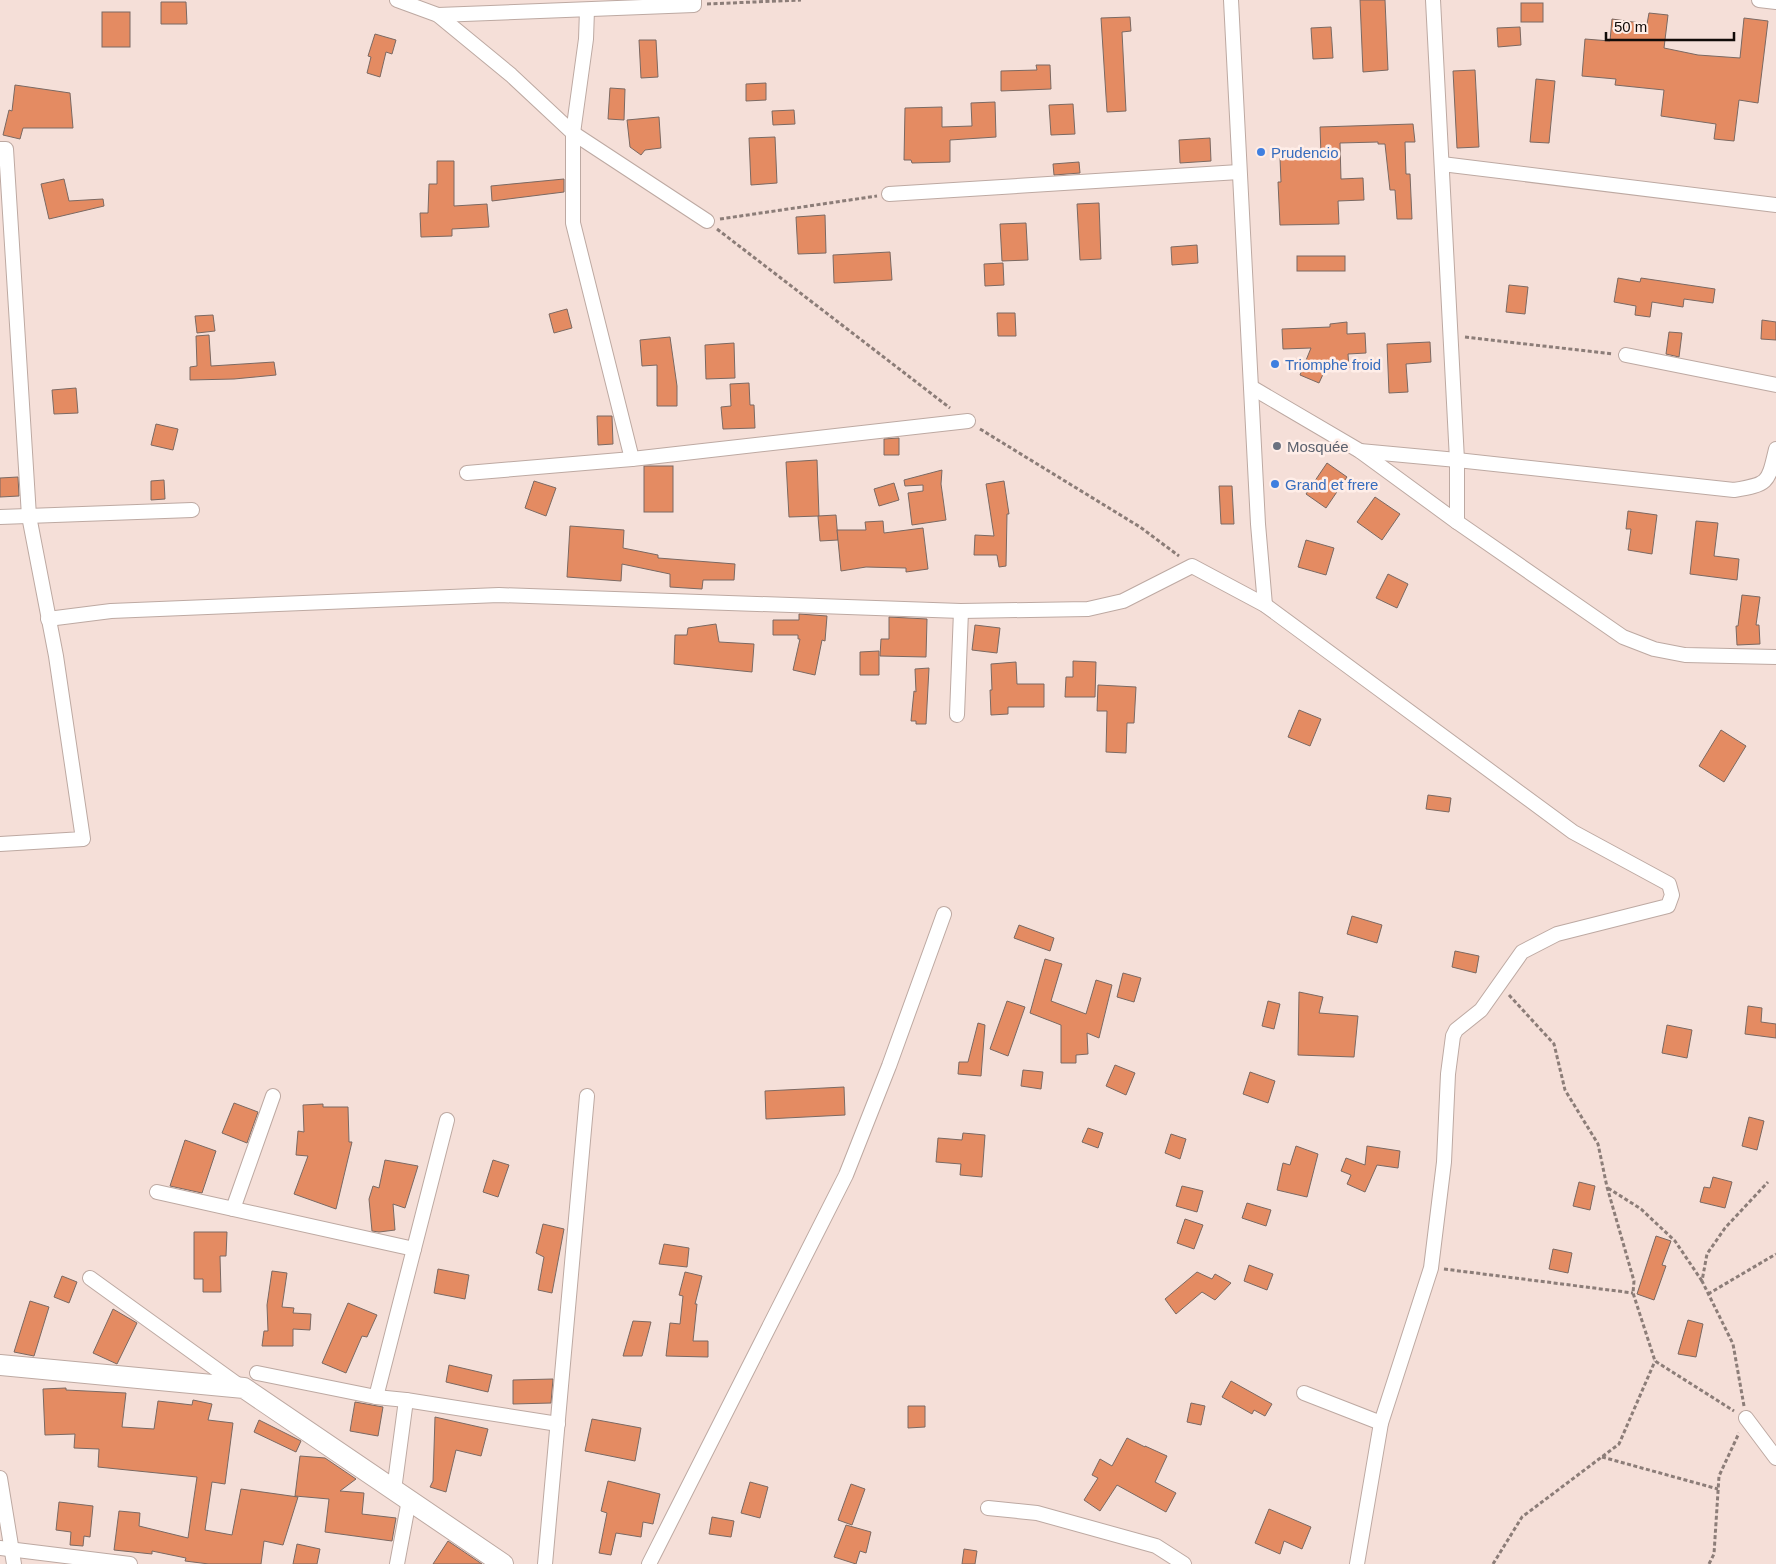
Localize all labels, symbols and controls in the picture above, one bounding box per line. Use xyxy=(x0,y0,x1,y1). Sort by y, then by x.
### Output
scale bar xyxy=(1606,10,1734,42)
text: 50 m xyxy=(1614,18,1647,35)
place label: Prudencio xyxy=(1271,144,1339,161)
marker: Prudencio xyxy=(1255,146,1267,158)
place label: Triomphe froid xyxy=(1285,356,1381,373)
marker: Triomphe froid xyxy=(1269,358,1281,370)
place label: Mosquée xyxy=(1287,438,1349,455)
marker: Mosquée xyxy=(1271,440,1283,452)
place label: Grand et frere xyxy=(1285,476,1378,493)
marker: Grand et frere xyxy=(1269,478,1281,490)

